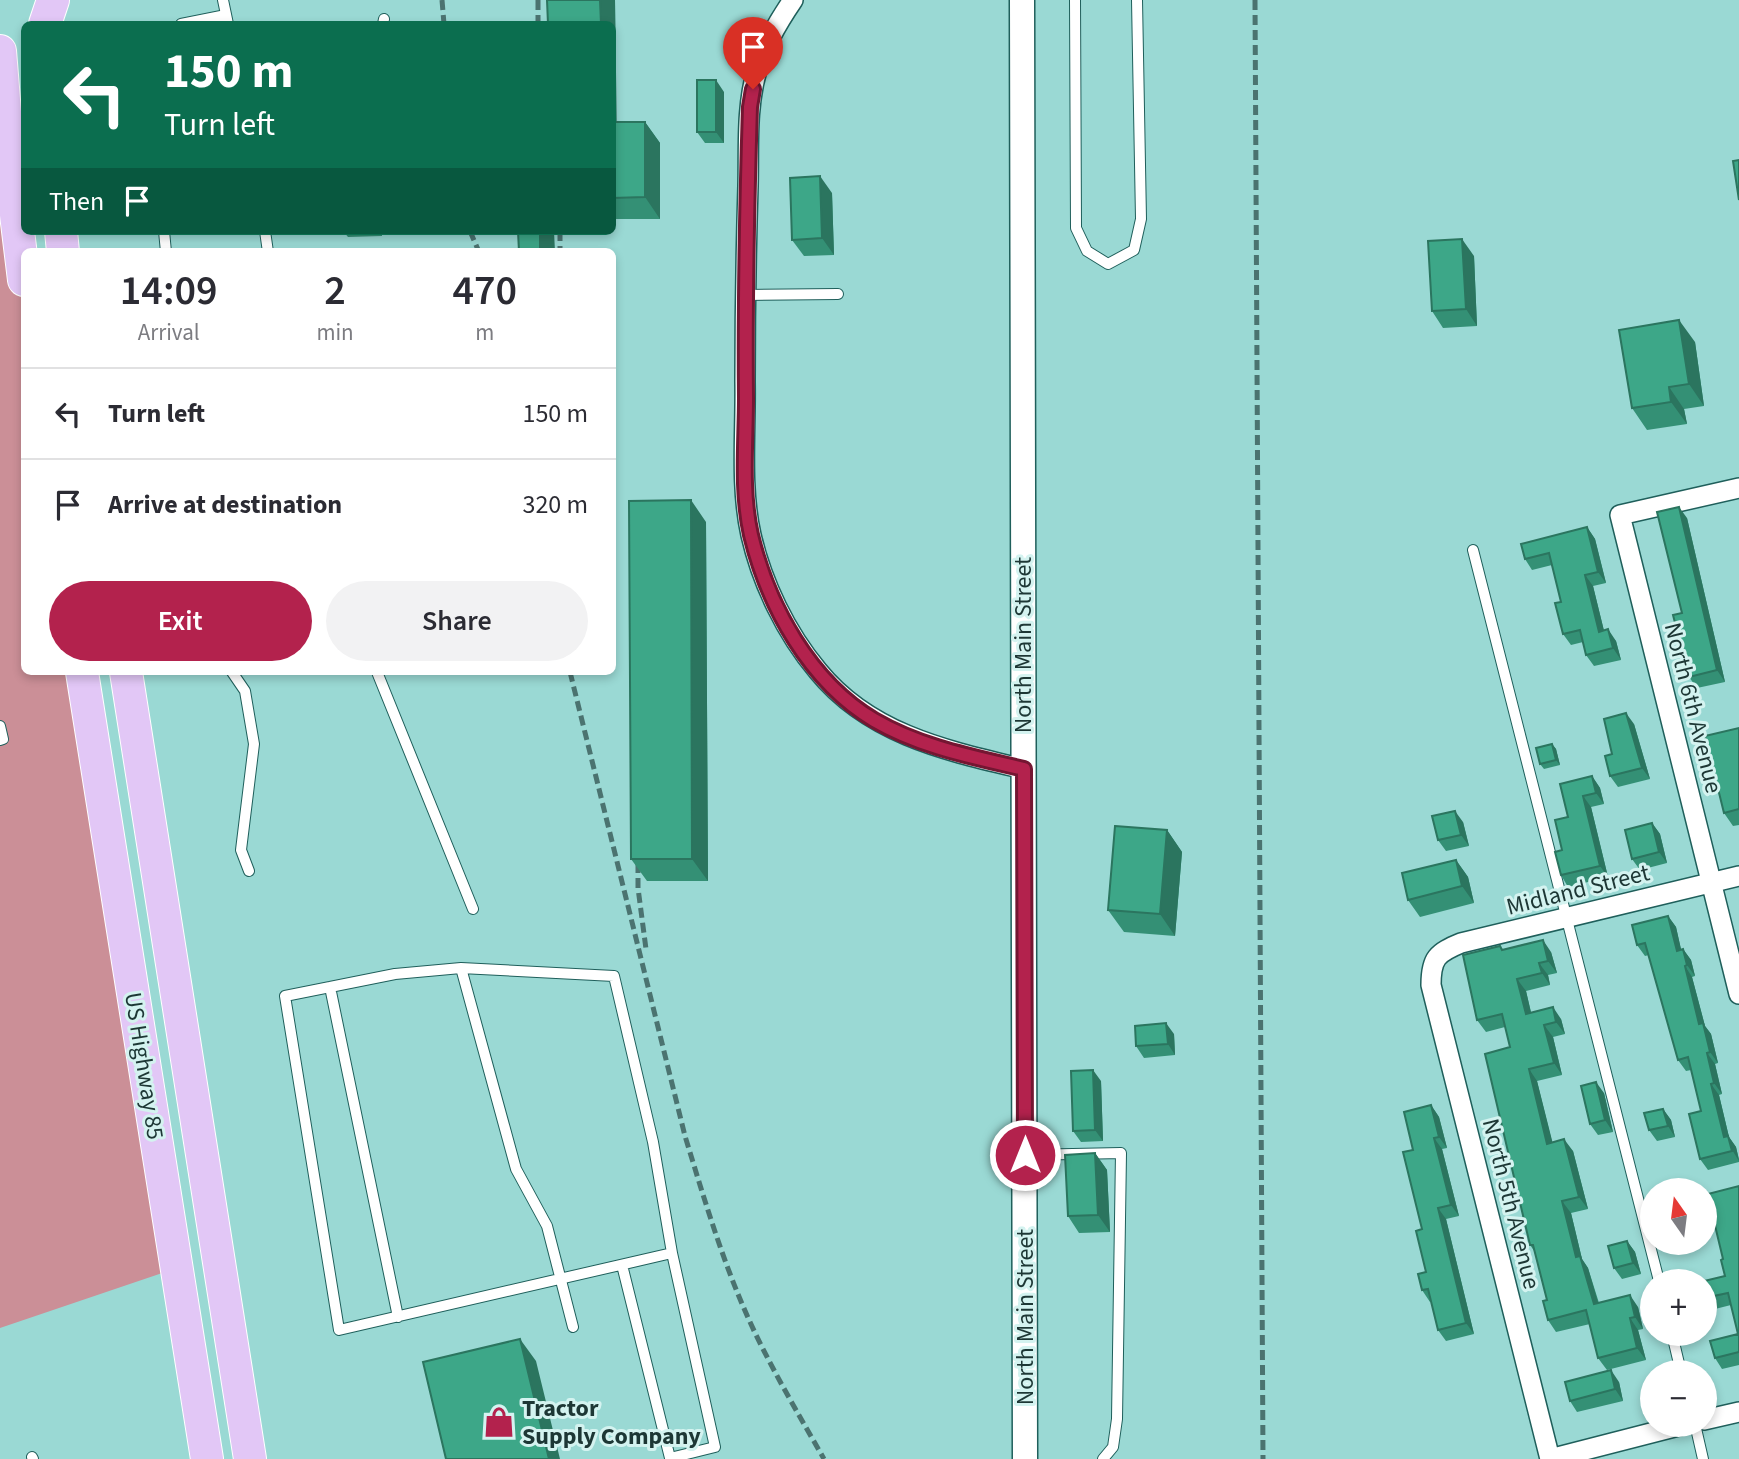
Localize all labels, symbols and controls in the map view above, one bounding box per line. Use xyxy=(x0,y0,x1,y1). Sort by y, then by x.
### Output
pin xyxy=(723,17,783,89)
icon: arrive xyxy=(734,28,772,66)
text: 150 m xyxy=(164,37,293,107)
icon: left xyxy=(49,49,140,140)
text: Turn left xyxy=(164,102,275,148)
icon: arrive xyxy=(118,182,156,220)
text: Then xyxy=(49,183,104,220)
text: 14:09 xyxy=(120,261,218,321)
text: 2 xyxy=(324,261,346,321)
text: 470 xyxy=(453,261,517,321)
text: Arrival xyxy=(138,316,200,349)
text: min xyxy=(316,316,354,349)
text: m xyxy=(475,316,494,349)
icon: left xyxy=(49,395,87,433)
text: Turn left xyxy=(108,395,205,432)
text: 150 m xyxy=(522,395,588,432)
icon: arrive xyxy=(49,486,87,524)
text: Arrive at destination xyxy=(108,486,342,523)
text: 320 m xyxy=(522,486,588,523)
street label: North Main Street xyxy=(1006,557,1041,733)
button: Exit xyxy=(49,581,312,661)
button: Share xyxy=(326,581,588,661)
street label: North 6th Avenue xyxy=(1655,619,1731,797)
street label: Midland Street xyxy=(1503,855,1653,925)
street label: US Highway 85 xyxy=(115,990,173,1142)
street label: North 5th Avenue xyxy=(1473,1115,1549,1293)
position arrow xyxy=(988,1118,1062,1192)
north arrow xyxy=(1640,1178,1717,1255)
map controls xyxy=(1640,1178,1717,1437)
street label: North Main Street xyxy=(1008,1229,1043,1405)
button: + xyxy=(1640,1269,1717,1346)
button: − xyxy=(1640,1360,1717,1437)
place label: Tractor Supply Company xyxy=(522,1391,701,1454)
shop icon: Tractor Supply Company xyxy=(482,1405,516,1439)

